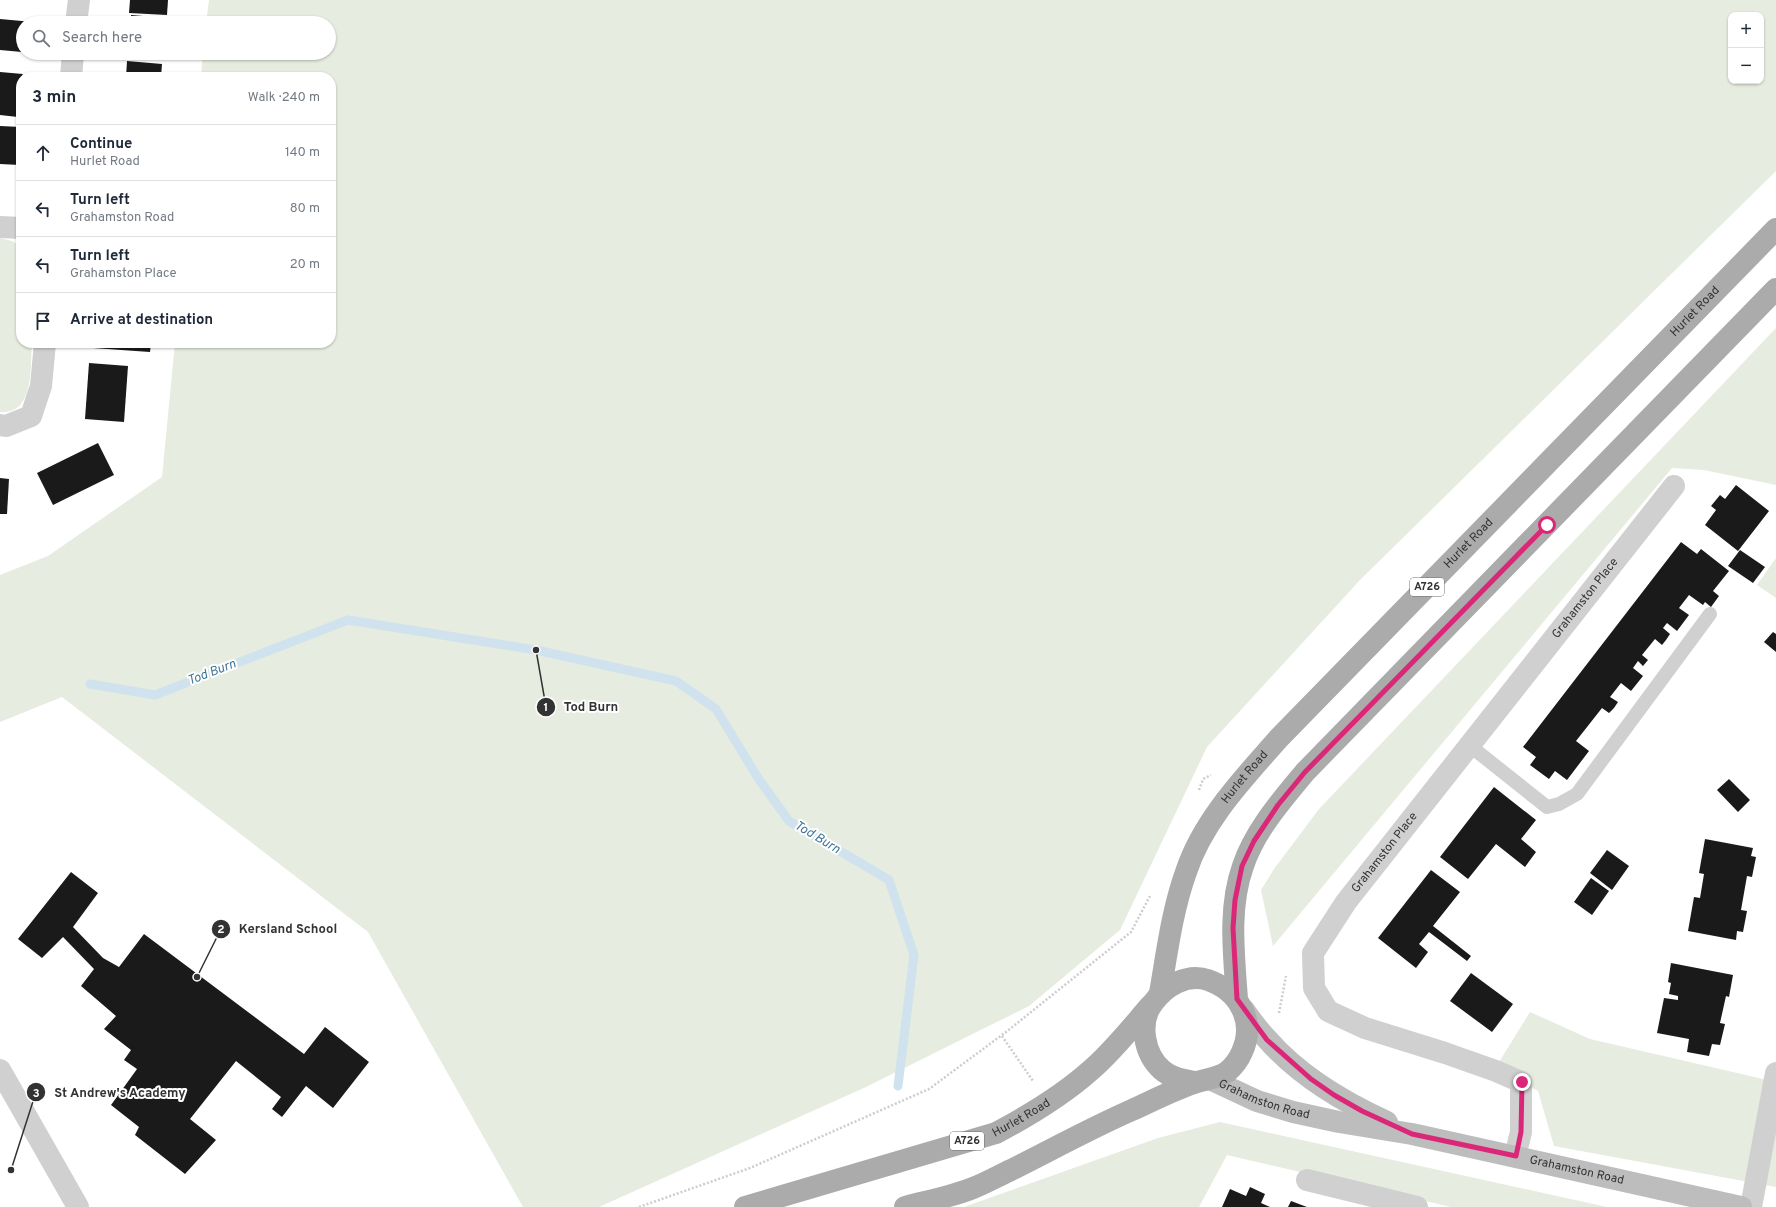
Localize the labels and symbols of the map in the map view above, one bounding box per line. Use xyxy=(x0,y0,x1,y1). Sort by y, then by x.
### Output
street label: Hurlet Road xyxy=(1667,283,1723,340)
street label: Hurlet Road xyxy=(1441,515,1497,572)
route start xyxy=(1538,516,1556,534)
street label: Grahamston Place xyxy=(1549,555,1622,642)
road number: A726 xyxy=(1410,578,1444,596)
water label: Tod Burn xyxy=(186,656,238,690)
callout: Tod Burn xyxy=(536,694,627,719)
text: 1 xyxy=(544,700,548,716)
text: Tod Burn xyxy=(564,700,618,716)
street label: Hurlet Road xyxy=(1218,748,1272,807)
street label: Grahamston Place xyxy=(1348,809,1422,896)
water label: Tod Burn xyxy=(791,818,843,858)
callout: Kersland School xyxy=(211,916,345,941)
text: 2 xyxy=(217,922,225,938)
text: Kersland School xyxy=(239,922,337,938)
route end xyxy=(1513,1073,1531,1091)
street label: Grahamston Road xyxy=(1216,1076,1311,1123)
callout: St Andrew's Academy xyxy=(26,1080,194,1105)
text: 3 xyxy=(32,1086,40,1102)
text: St Andrew's Academy xyxy=(54,1086,186,1102)
street label: Hurlet Road xyxy=(990,1095,1054,1141)
road number: A726 xyxy=(950,1132,984,1150)
street label: Grahamston Road xyxy=(1528,1152,1625,1189)

